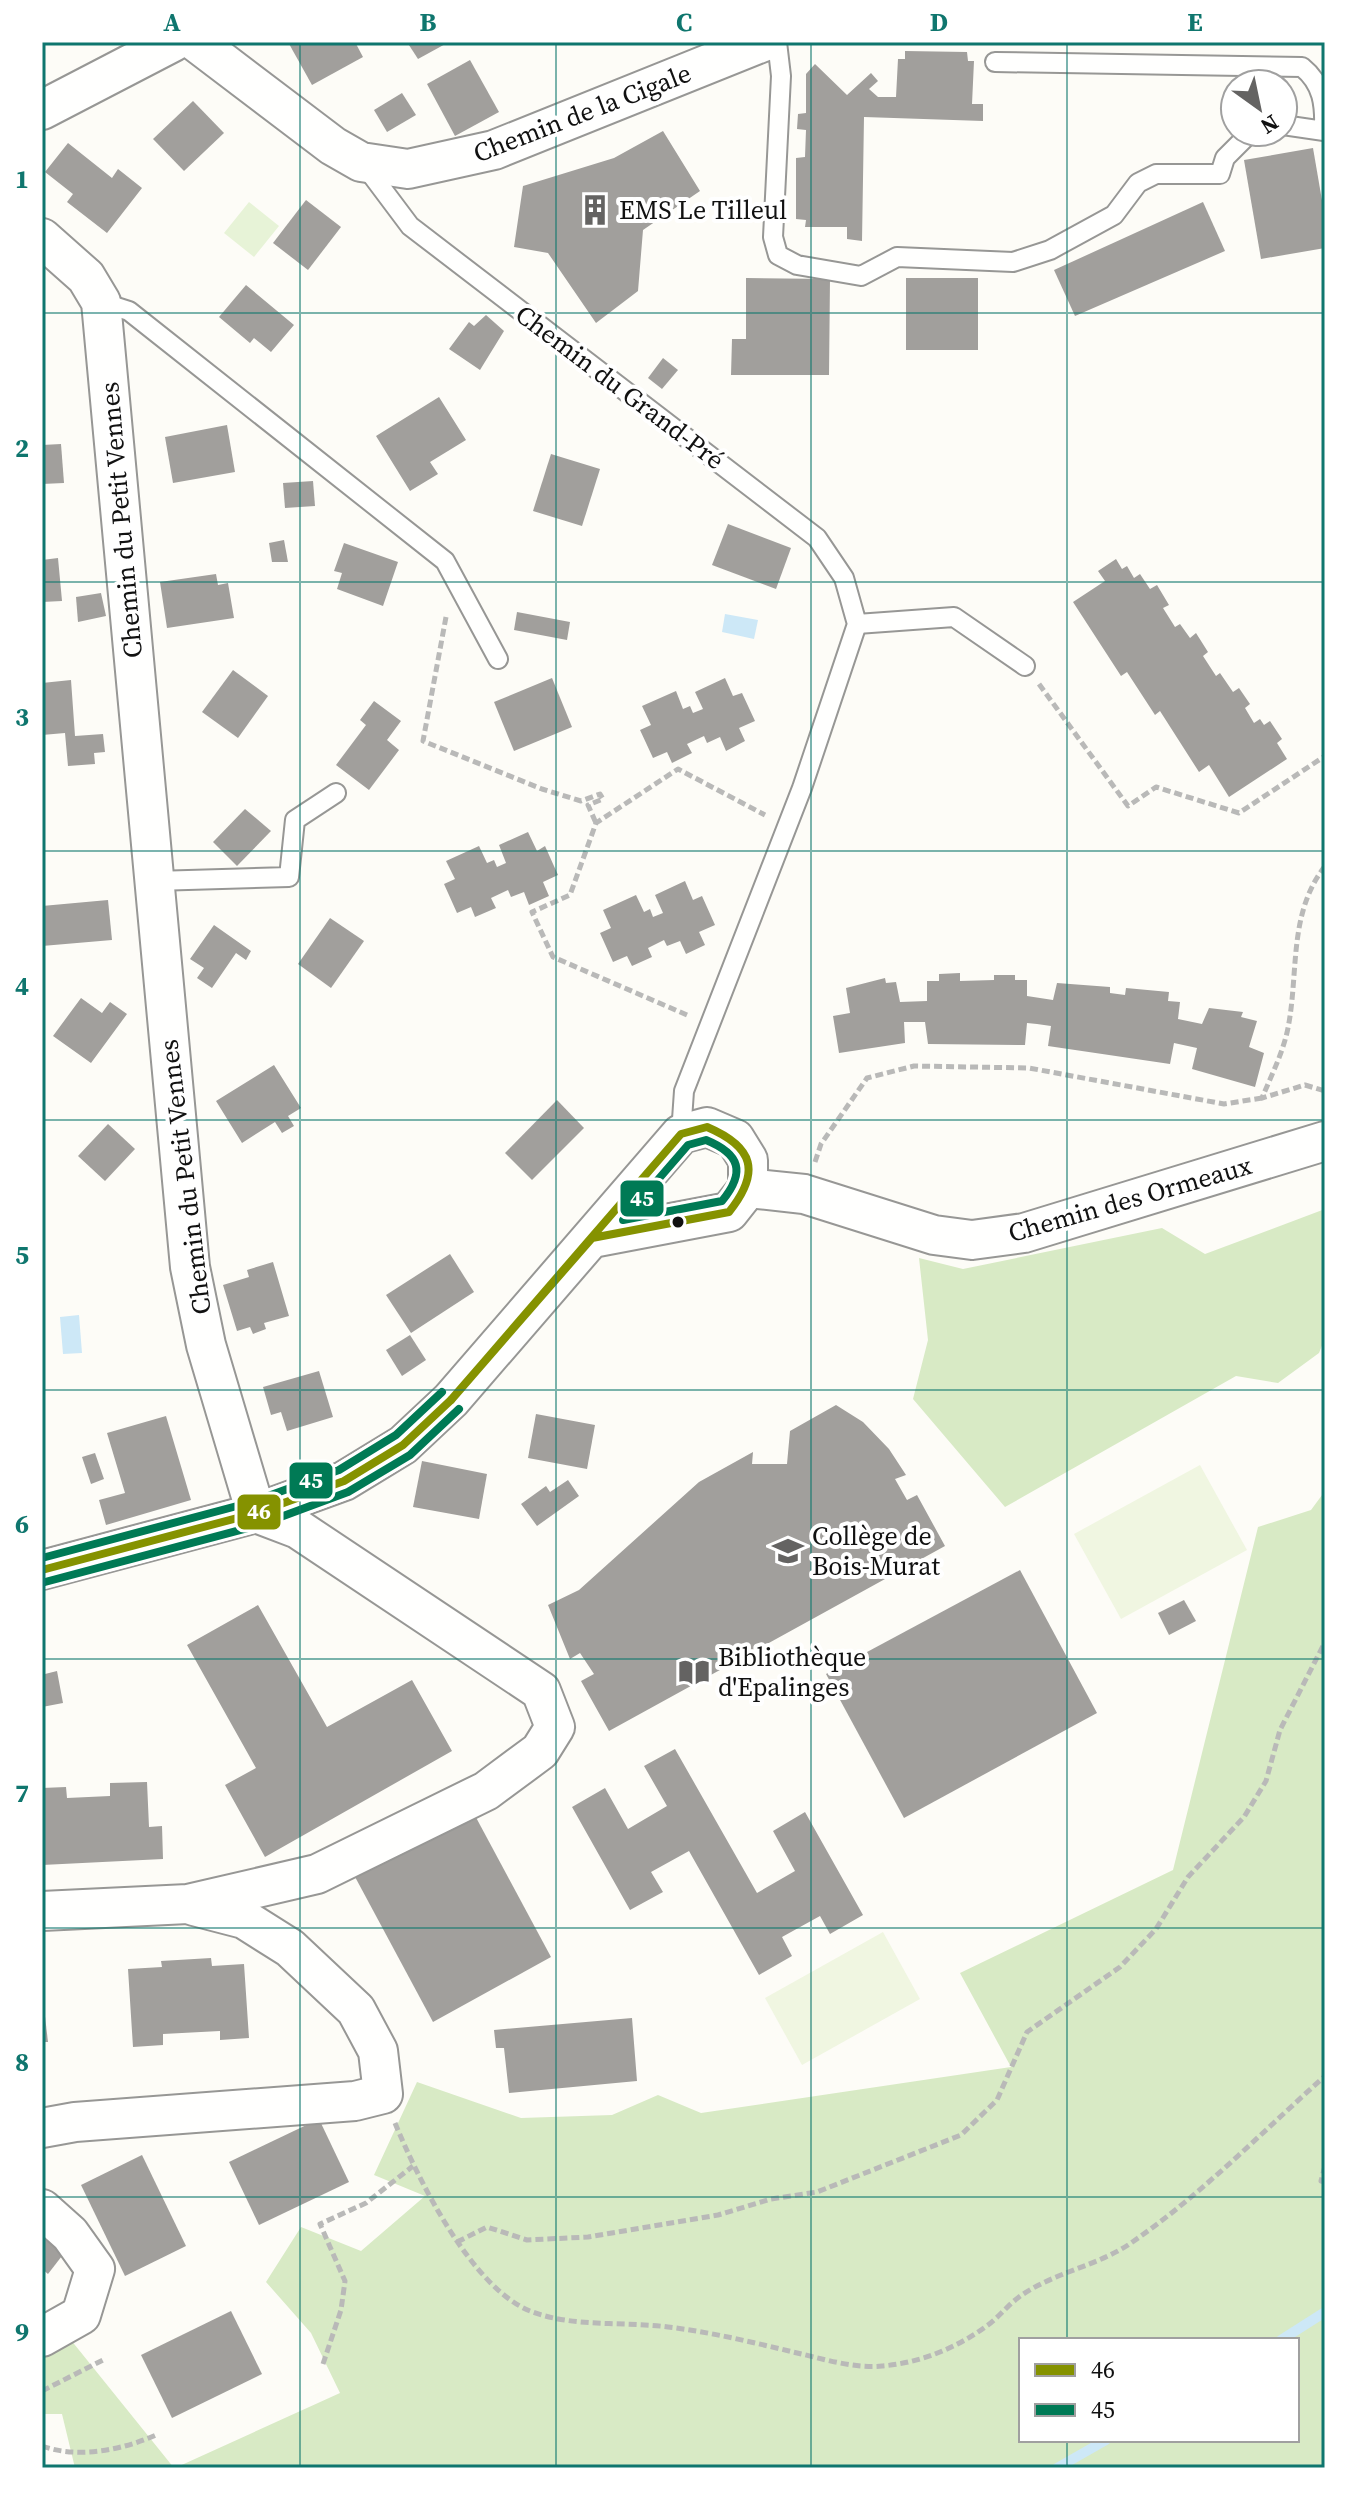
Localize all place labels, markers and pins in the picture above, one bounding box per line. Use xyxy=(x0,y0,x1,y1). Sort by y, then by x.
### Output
place label: EMS Le Tilleul xyxy=(619,192,787,228)
building icon: EMS Le Tilleul xyxy=(578,193,612,227)
unlabelled marker xyxy=(670,1214,686,1230)
place label: Collège de Bois-Murat xyxy=(812,1518,941,1584)
school or university icon: Collège de Bois-Murat xyxy=(771,1534,805,1568)
place label: Bibliothèque d'Epalinges xyxy=(718,1639,866,1705)
library icon: Bibliothèque d'Epalinges xyxy=(677,1655,711,1689)

